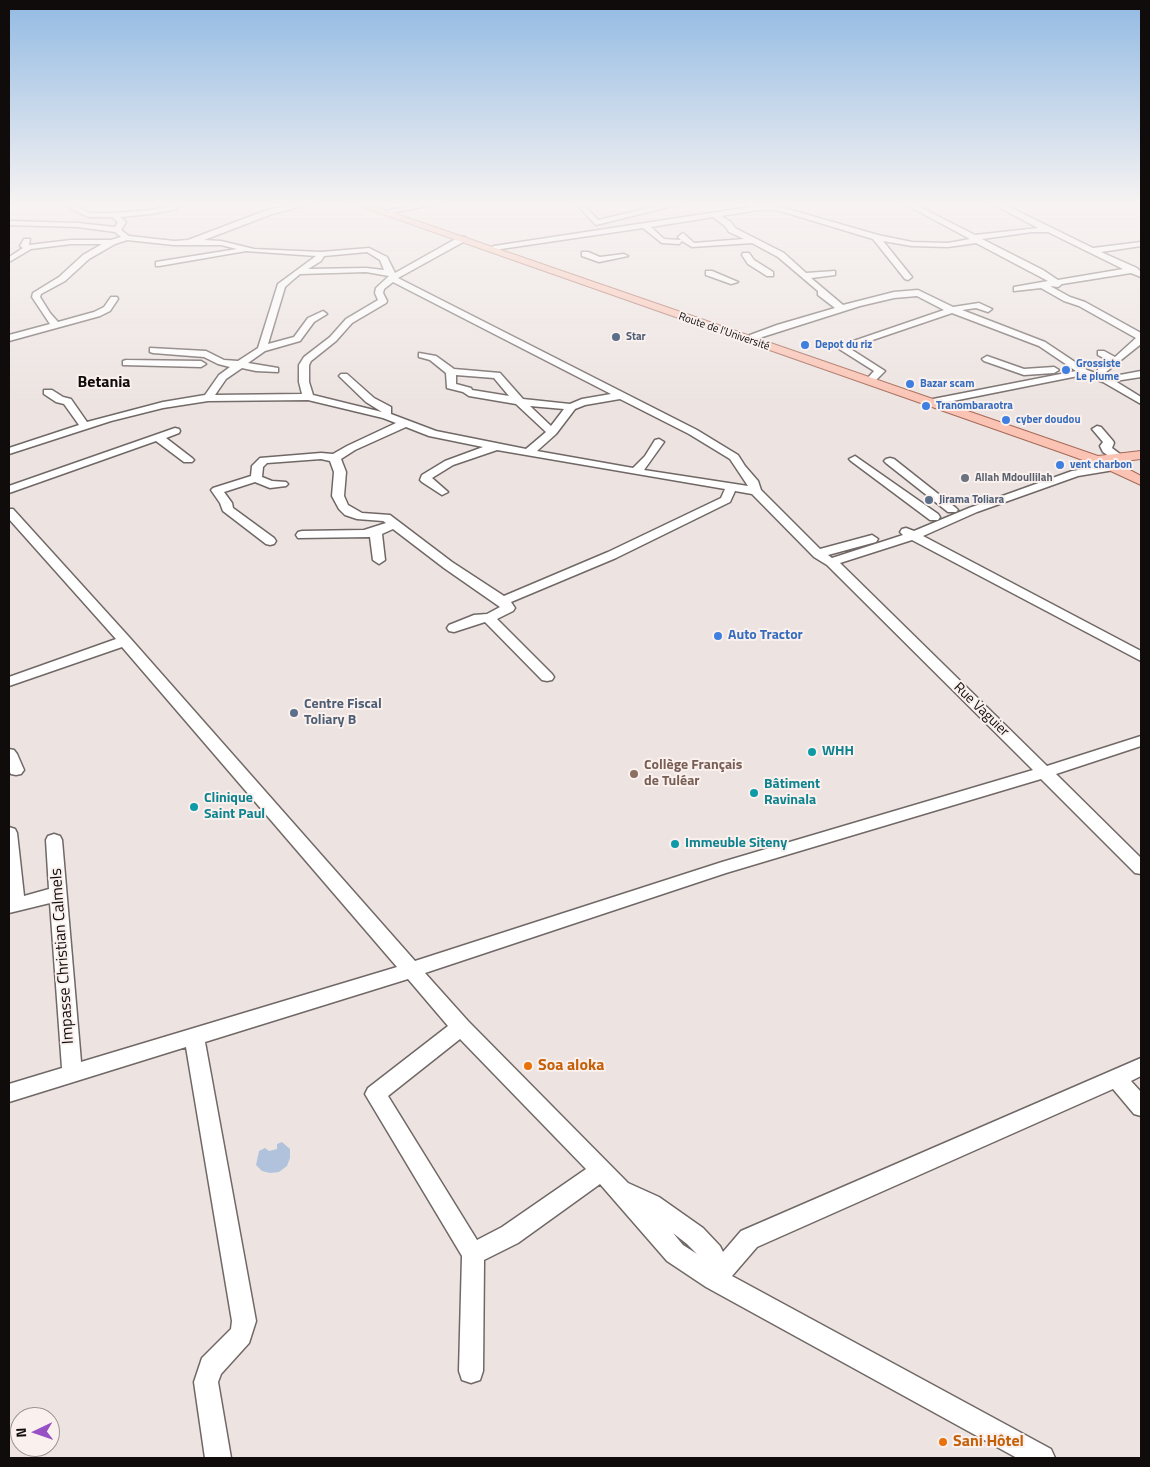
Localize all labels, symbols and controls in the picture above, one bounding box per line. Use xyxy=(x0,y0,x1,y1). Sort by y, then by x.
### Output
street label: Route de l'Université xyxy=(677,310,771,354)
place label: Star xyxy=(626,330,646,344)
marker: Star xyxy=(610,331,622,343)
place label: Depot du riz xyxy=(815,338,872,352)
marker: Depot du riz xyxy=(799,339,811,351)
place label: Grossiste Le plume xyxy=(1076,357,1121,383)
marker: Grossiste Le plume xyxy=(1060,364,1072,376)
district label: Betania xyxy=(77,373,131,393)
place label: Bazar scam xyxy=(920,377,974,391)
marker: Bazar scam xyxy=(904,378,916,390)
place label: Tranombaraotra xyxy=(936,399,1013,413)
marker: Tranombaraotra xyxy=(920,400,932,412)
place label: cyber doudou xyxy=(1016,413,1080,427)
marker: cyber doudou xyxy=(1000,414,1012,426)
place label: vent charbon xyxy=(1070,458,1132,472)
marker: vent charbon xyxy=(1054,459,1066,471)
place label: Allah Mdoullilah xyxy=(975,471,1052,485)
marker: Allah Mdoullilah xyxy=(959,472,971,484)
place label: Jirama Toliara xyxy=(939,493,1004,507)
marker: Jirama Toliara xyxy=(923,494,935,506)
place label: Auto Tractor xyxy=(728,628,803,644)
marker: Auto Tractor xyxy=(712,630,724,642)
street label: Rue Vaguier xyxy=(950,679,1012,741)
place label: Centre Fiscal Toliary B xyxy=(304,697,382,730)
marker: Centre Fiscal Toliary B xyxy=(288,707,300,719)
place label: WHH xyxy=(822,744,854,760)
marker: WHH xyxy=(806,746,818,758)
place label: Collège Français de Tuléar xyxy=(644,758,742,790)
marker: Collège Français de Tuléar xyxy=(628,768,640,780)
place label: Bâtiment Ravinala xyxy=(764,777,820,810)
marker: Bâtiment Ravinala xyxy=(748,787,760,799)
place label: Clinique Saint Paul xyxy=(204,791,265,824)
marker: Clinique Saint Paul xyxy=(188,801,200,813)
place label: Immeuble Siteny xyxy=(685,836,787,852)
marker: Immeuble Siteny xyxy=(669,838,681,850)
street label: Impasse Christian Calmels xyxy=(47,867,79,1045)
place label: Soa aloka xyxy=(538,1056,604,1076)
marker: Soa aloka xyxy=(522,1060,534,1072)
north arrow xyxy=(10,1407,60,1457)
text: N xyxy=(10,1427,31,1438)
place label: Sani Hôtel xyxy=(953,1432,1024,1452)
marker: Sani Hôtel xyxy=(937,1436,949,1448)

